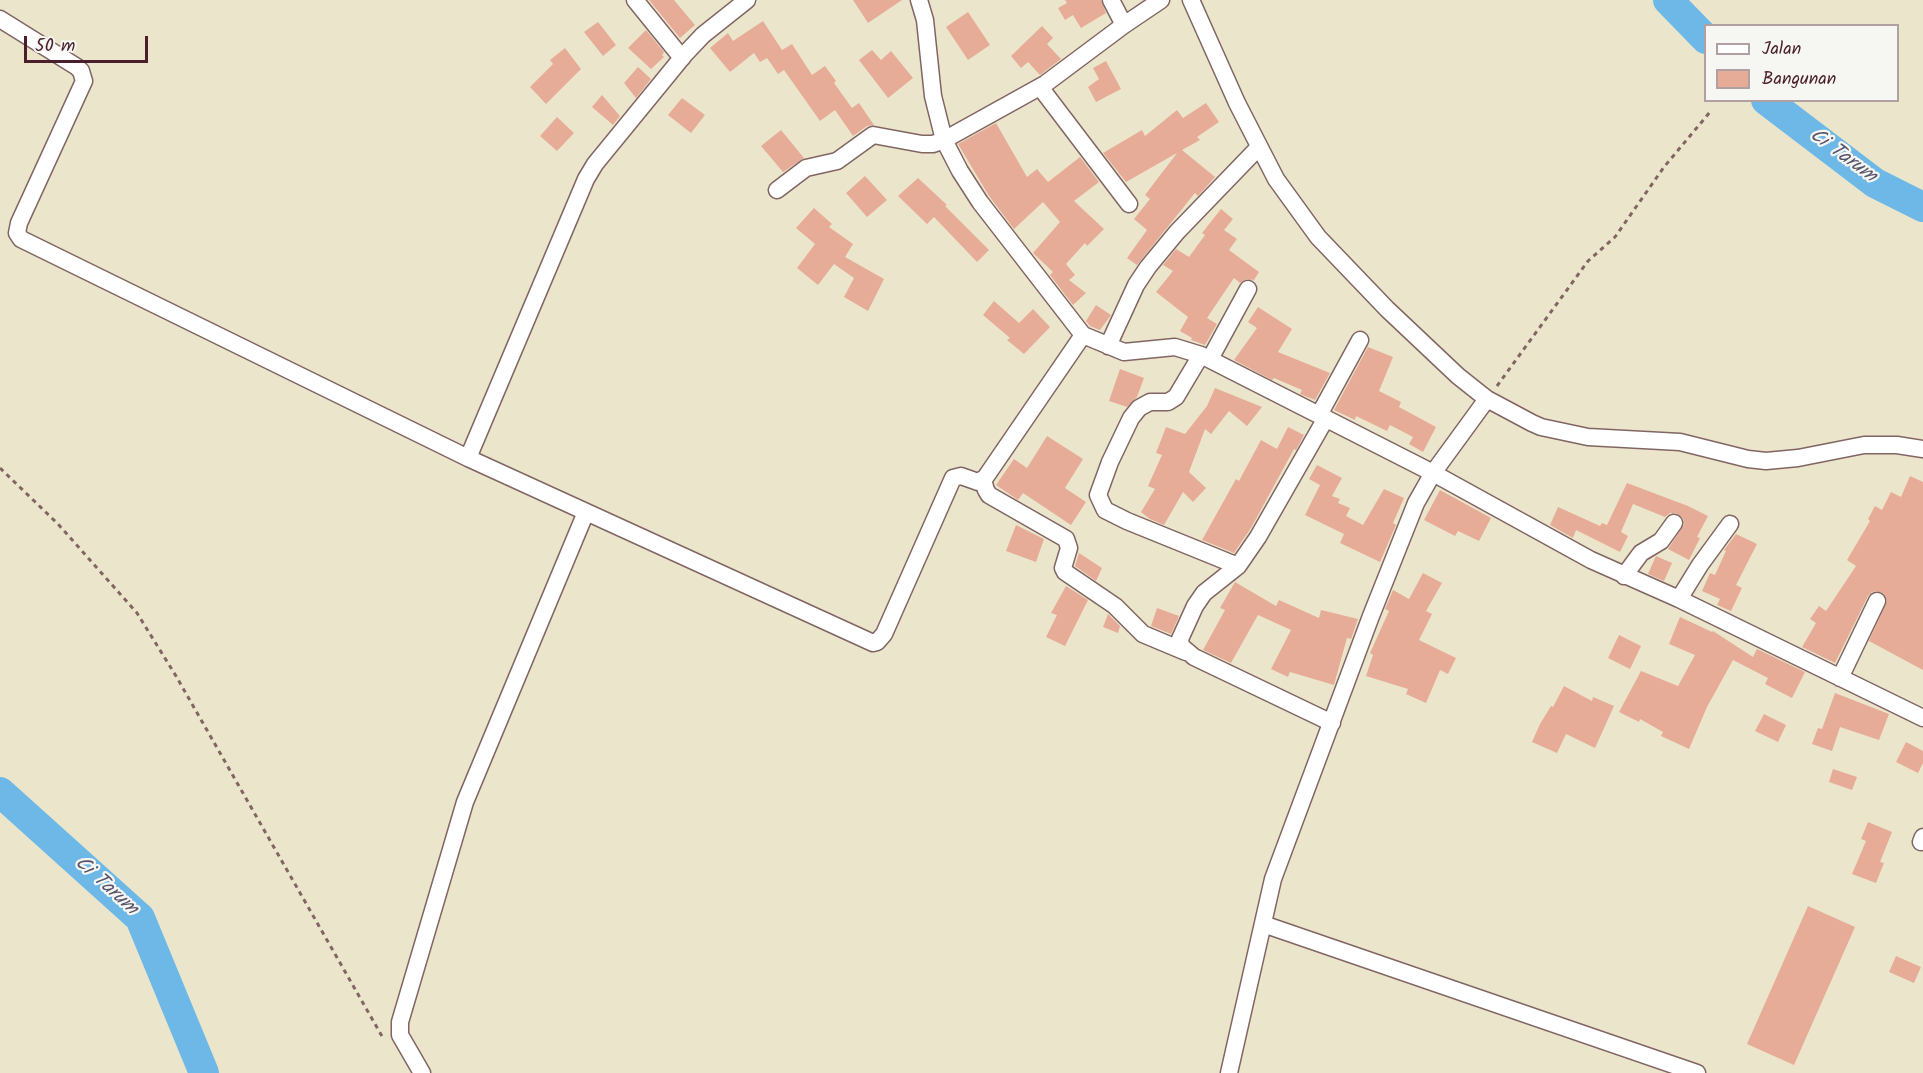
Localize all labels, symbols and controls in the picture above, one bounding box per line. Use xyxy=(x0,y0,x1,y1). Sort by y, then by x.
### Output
scale bar xyxy=(27,24,152,62)
legend xyxy=(1704,24,1899,102)
text: 50 m xyxy=(35,32,75,61)
text: Jalan xyxy=(1762,35,1801,64)
text: Bangunan xyxy=(1762,65,1836,94)
water label: Ci Tarum xyxy=(1804,125,1880,189)
water label: Ci Tarum xyxy=(68,852,142,922)

